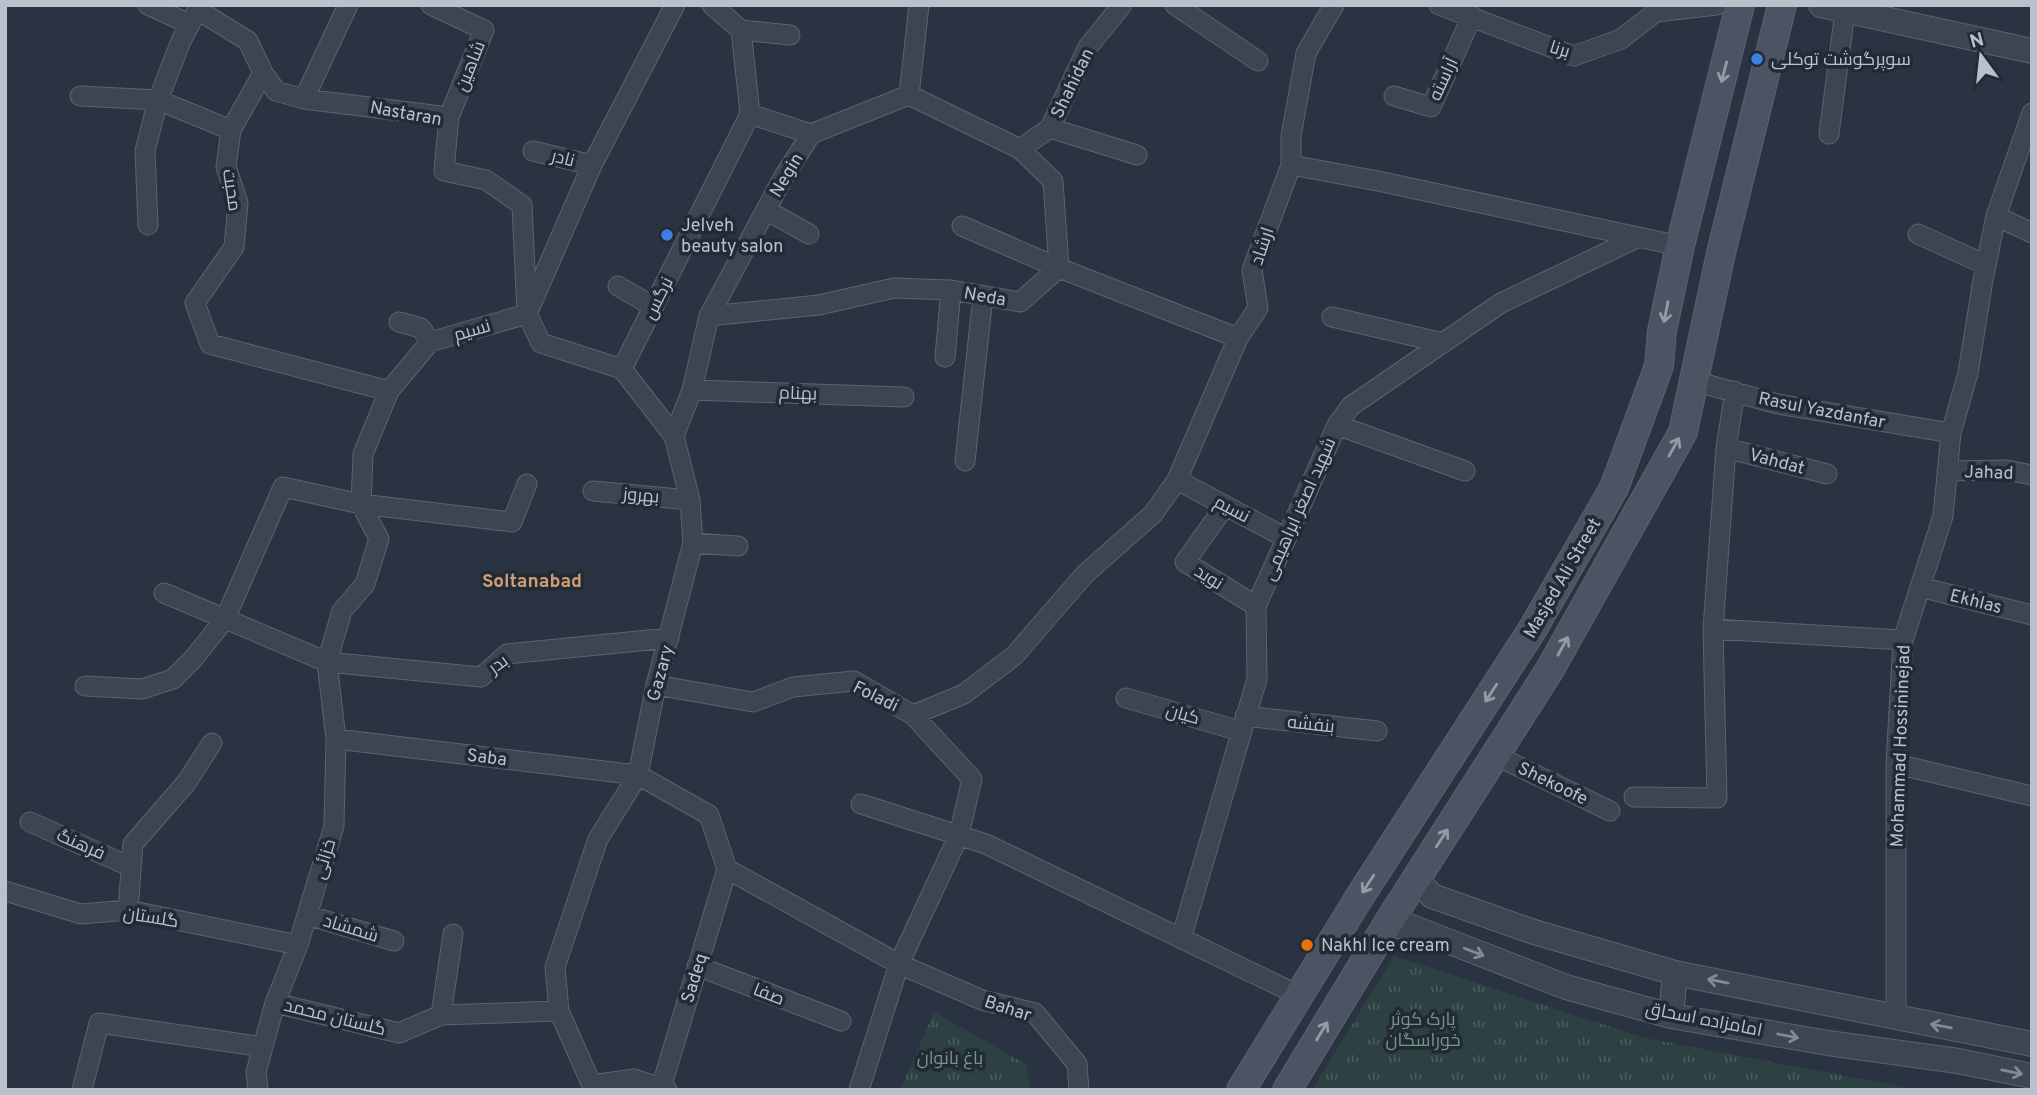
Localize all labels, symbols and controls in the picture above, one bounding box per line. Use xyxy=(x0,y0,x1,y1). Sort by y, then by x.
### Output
north arrow xyxy=(1946,21,2016,91)
text: N xyxy=(1967,28,1987,55)
street label: برنا xyxy=(1546,36,1573,64)
street label: شاهین xyxy=(451,38,492,95)
street label: Shahidan xyxy=(1047,45,1100,122)
place label: سوپرگوشت توکلی xyxy=(1771,49,1911,72)
marker: سوپرگوشت توکلی xyxy=(1749,51,1765,67)
street label: آراسته xyxy=(1424,54,1464,105)
one-way arrow xyxy=(1717,60,1730,82)
street label: Nastaran xyxy=(368,97,444,132)
street label: نادر xyxy=(547,145,577,173)
street label: Negin xyxy=(765,149,809,202)
street label: محبت xyxy=(216,167,245,213)
place label: Jelveh beauty salon xyxy=(681,215,783,259)
street label: ارشاد xyxy=(1246,225,1281,268)
marker: Jelveh beauty salon xyxy=(659,227,675,243)
street label: نرگس xyxy=(639,273,680,324)
street label: Neda xyxy=(962,282,1008,312)
one-way arrow xyxy=(1659,300,1673,323)
street label: نسیم xyxy=(451,315,494,348)
street label: بهنام xyxy=(778,382,818,407)
street label: Rasul Yazdanfar xyxy=(1756,388,1887,435)
street label: شهید اصغر ابراهیمی xyxy=(1259,435,1342,585)
one-way arrow xyxy=(1667,438,1681,458)
street label: Vahdat xyxy=(1746,444,1807,481)
street label: Jahad xyxy=(1964,461,2014,486)
street label: بهروز xyxy=(621,483,660,510)
street label: نسیم xyxy=(1209,491,1253,529)
street label: Masjed Ali Street xyxy=(1520,514,1607,643)
street label: نوید xyxy=(1190,561,1227,596)
district label: Soltanabad xyxy=(482,570,582,594)
street label: Ekhlas xyxy=(1947,585,2004,620)
one-way arrow xyxy=(1557,636,1571,657)
street label: Gazary xyxy=(643,643,680,704)
street label: Mohammad Hossininejad xyxy=(1886,644,1917,848)
street label: بدر xyxy=(484,650,513,681)
street label: Foladi xyxy=(849,677,902,718)
one-way arrow xyxy=(1484,683,1498,703)
street label: کیان xyxy=(1163,700,1202,731)
street label: بنفشه xyxy=(1286,712,1336,739)
street label: Saba xyxy=(466,745,508,772)
street label: Shekoofe xyxy=(1513,757,1591,811)
street label: فرهنگ xyxy=(53,825,108,866)
one-way arrow xyxy=(1436,829,1450,849)
street label: خزائی xyxy=(308,836,342,882)
one-way arrow xyxy=(1360,874,1374,894)
street label: گلستان xyxy=(121,903,180,934)
street label: شمشاد xyxy=(320,910,381,949)
place label: Nakhl Ice cream xyxy=(1321,935,1450,958)
marker: Nakhl Ice cream xyxy=(1299,937,1315,953)
one-way arrow xyxy=(1463,947,1485,959)
street label: Sadeq xyxy=(677,951,714,1006)
one-way arrow xyxy=(1707,974,1730,988)
street label: صفا xyxy=(750,979,787,1012)
street label: Bahar xyxy=(981,991,1034,1028)
street label: گلستان محمد xyxy=(281,995,388,1042)
street label: امامزاده اسحاق xyxy=(1643,998,1764,1043)
park label: پارک کوثر خوراسگان xyxy=(1386,1009,1460,1053)
one-way arrow xyxy=(1930,1018,1953,1032)
one-way arrow xyxy=(1315,1022,1329,1042)
one-way arrow xyxy=(1776,1029,1799,1043)
park label: باغ بانوان xyxy=(917,1048,983,1071)
one-way arrow xyxy=(2000,1066,2023,1080)

